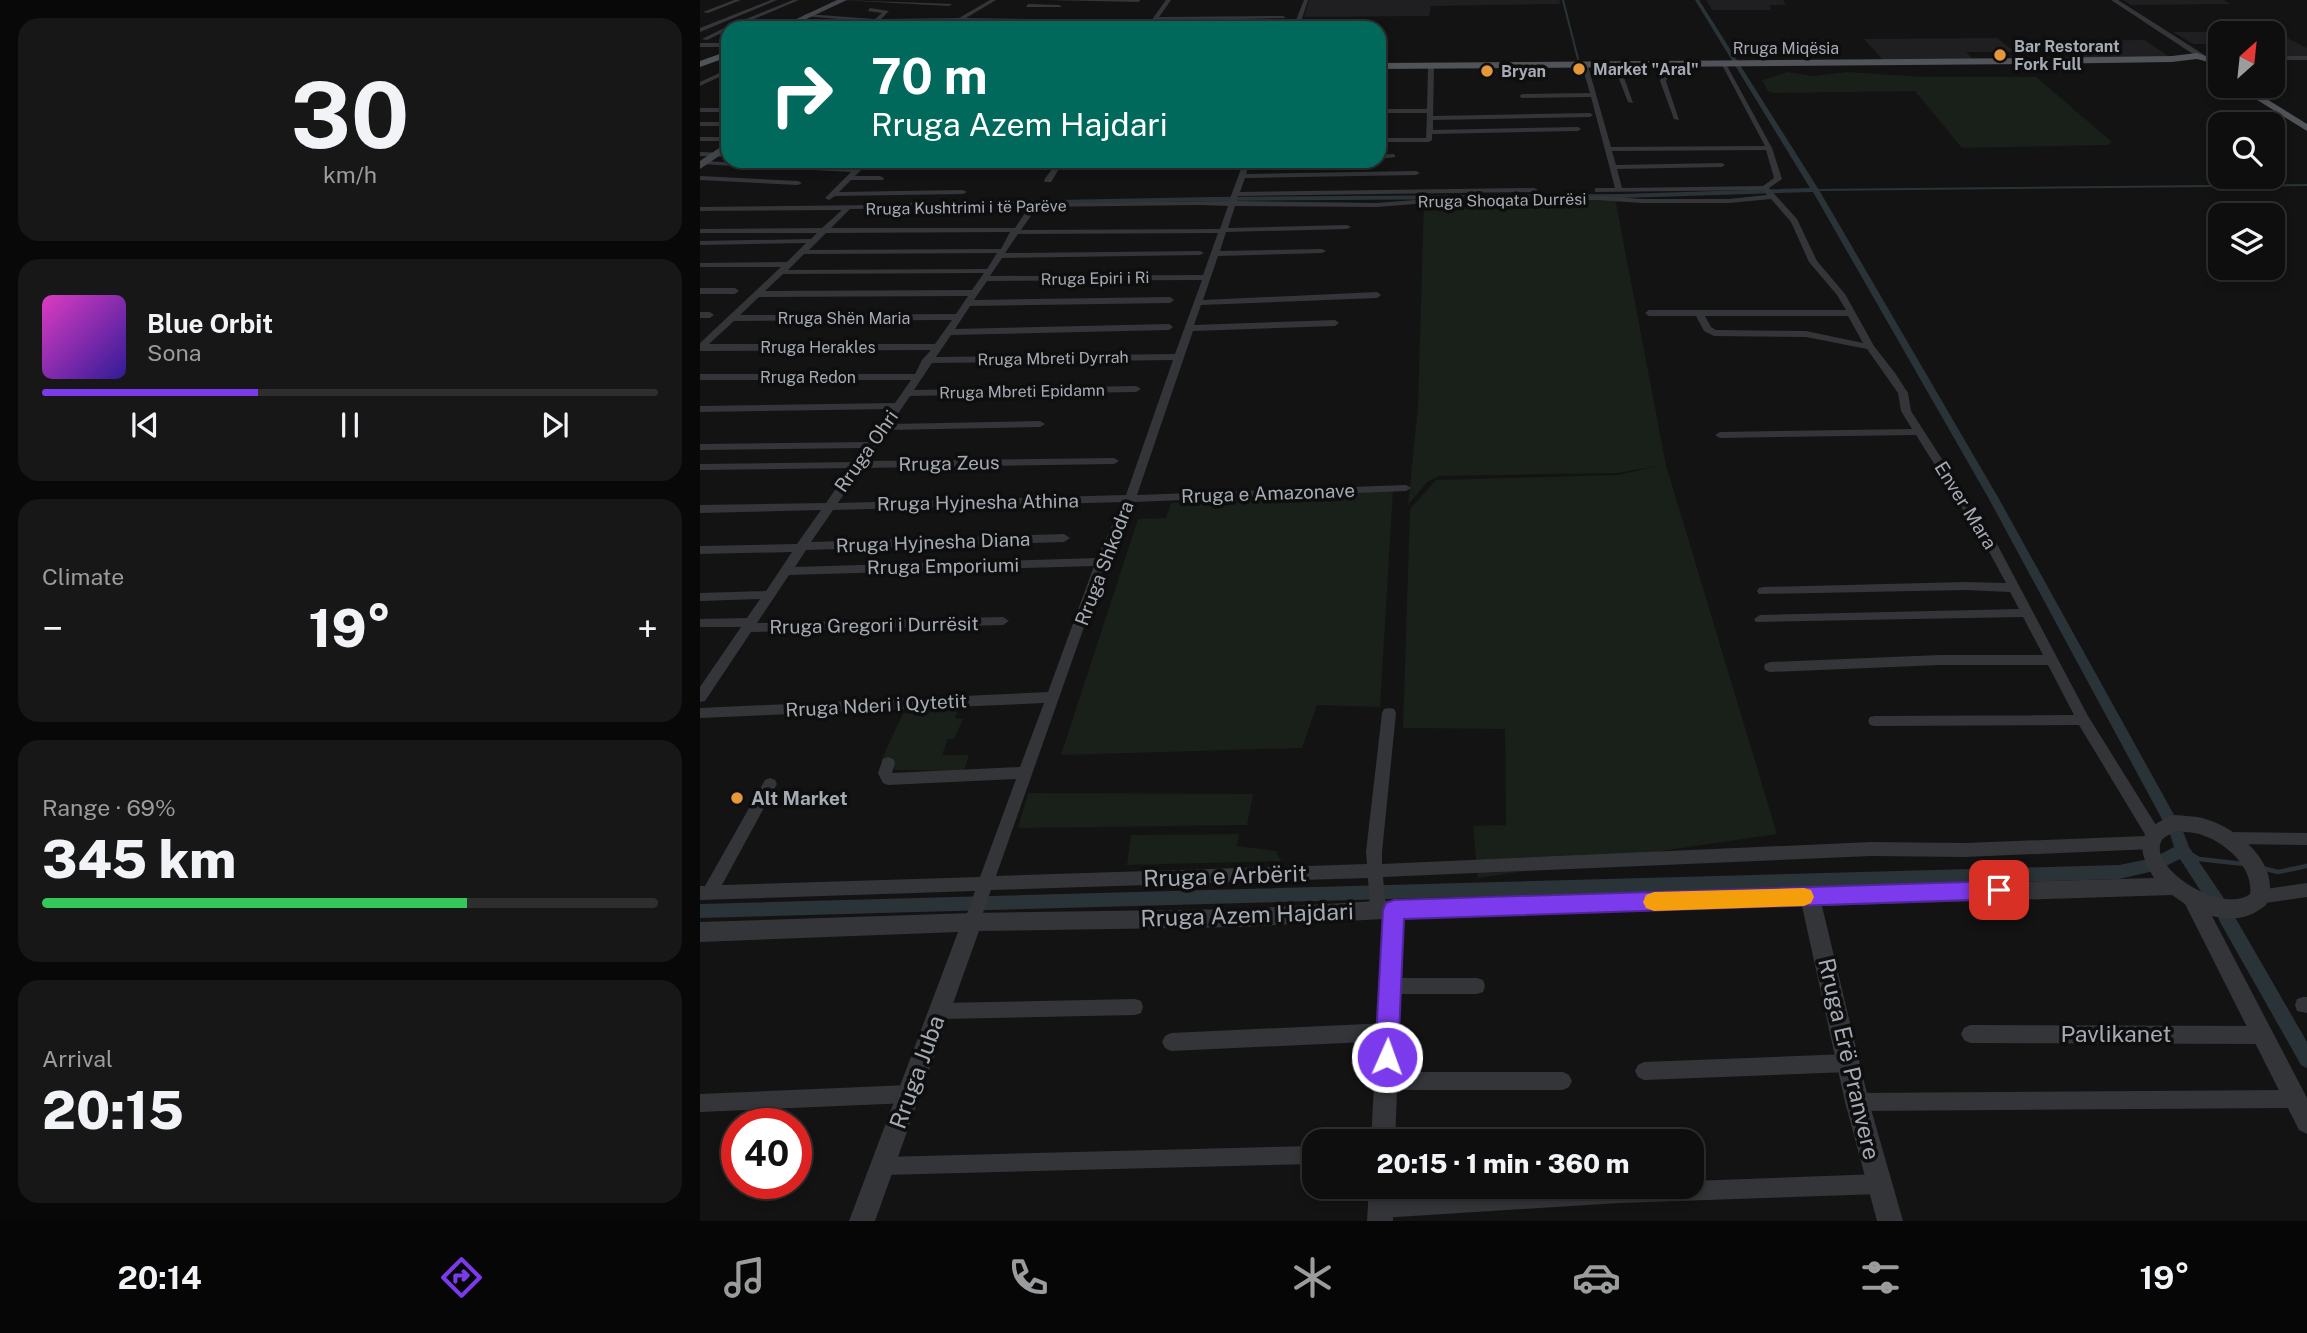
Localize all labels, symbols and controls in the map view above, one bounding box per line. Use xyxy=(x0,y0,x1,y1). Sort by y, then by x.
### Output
north arrow xyxy=(2208,21,2286,98)
map controls xyxy=(2208,21,2285,280)
place label: Bar Restorant Fork Full xyxy=(2014,37,2120,74)
street label: Rruga Miqësia xyxy=(1733,39,1839,58)
text: 70 m xyxy=(871,47,988,105)
marker: Bar Restorant Fork Full xyxy=(1992,47,2008,63)
icon: right xyxy=(756,49,847,140)
place label: Market "Aral" xyxy=(1593,60,1699,79)
marker: Market "Aral" xyxy=(1571,61,1587,77)
text: 30 xyxy=(291,62,409,168)
place label: Bryan xyxy=(1501,62,1546,81)
marker: Bryan xyxy=(1479,63,1495,79)
text: Rruga Azem Hajdari xyxy=(871,106,1168,143)
button: search xyxy=(2208,112,2285,189)
text: km/h xyxy=(323,161,377,188)
street label: Rruga Shoqata Durrësi xyxy=(1418,190,1586,211)
street label: Rruga Kushtrimi i të Parëve xyxy=(865,196,1067,219)
button: layers xyxy=(2208,203,2285,280)
street label: Rruga Epiri i Ri xyxy=(1041,268,1149,289)
text: Blue Orbit xyxy=(147,308,273,339)
street label: Rruga Shën Maria xyxy=(778,309,910,328)
street label: Rruga Herakles xyxy=(760,338,876,357)
text: Sona xyxy=(147,339,201,366)
street label: Rruga Mbreti Dyrrah xyxy=(977,348,1129,369)
street label: Rruga Redon xyxy=(760,368,856,387)
street label: Rruga Mbreti Epidamn xyxy=(939,381,1105,402)
icon: previous xyxy=(126,406,164,444)
icon: pause xyxy=(331,406,369,444)
icon: next xyxy=(536,406,574,444)
street label: Rruga Ohri xyxy=(830,406,902,496)
street label: Rruga Zeus xyxy=(898,451,1000,475)
street label: Enver Mara xyxy=(1930,457,2002,553)
street label: Rruga e Amazonave xyxy=(1181,479,1355,507)
street label: Rruga Hyjnesha Athina xyxy=(877,489,1079,515)
street label: Rruga Shkodra xyxy=(1070,498,1138,628)
street label: Rruga Hyjnesha Diana xyxy=(835,528,1031,556)
street label: Rruga Emporiumi xyxy=(867,554,1019,578)
text: Climate xyxy=(42,563,124,590)
text: 19° xyxy=(309,598,391,659)
text: − xyxy=(42,606,63,651)
text: + xyxy=(637,606,658,651)
street label: Rruga Gregori i Durrësit xyxy=(769,612,979,638)
street label: Rruga Nderi i Qytetit xyxy=(785,689,967,721)
place label: Alt Market xyxy=(751,787,848,809)
marker: Alt Market xyxy=(729,790,745,806)
text: Range · 69% xyxy=(42,794,176,821)
text: 345 km xyxy=(42,829,236,890)
street label: Rruga e Arbërit xyxy=(1143,859,1307,892)
pin xyxy=(1969,860,2029,920)
icon: arrive xyxy=(1980,871,2018,909)
street label: Rruga Azem Hajdari xyxy=(1140,897,1354,932)
street label: Rruga Erë Pranvere xyxy=(1813,955,1886,1162)
street label: Rruga Juba xyxy=(884,1011,950,1132)
position arrow xyxy=(1350,1020,1424,1094)
street label: Pavlikanet xyxy=(2060,1020,2172,1047)
text: Arrival xyxy=(42,1045,113,1072)
text: 20:15 xyxy=(42,1080,184,1141)
speed limit sign: 40 xyxy=(721,1108,812,1199)
text: 20:15 · 1 min · 360 m xyxy=(1377,1148,1629,1179)
icon: directions xyxy=(437,1253,486,1302)
icon: music xyxy=(720,1253,769,1302)
icon: phone xyxy=(1004,1253,1053,1302)
icon: climate xyxy=(1288,1253,1337,1302)
icon: car xyxy=(1572,1253,1621,1302)
icon: filters xyxy=(1856,1253,1905,1302)
text: 20:14 xyxy=(117,1259,202,1296)
text: 19° xyxy=(2140,1259,2190,1296)

